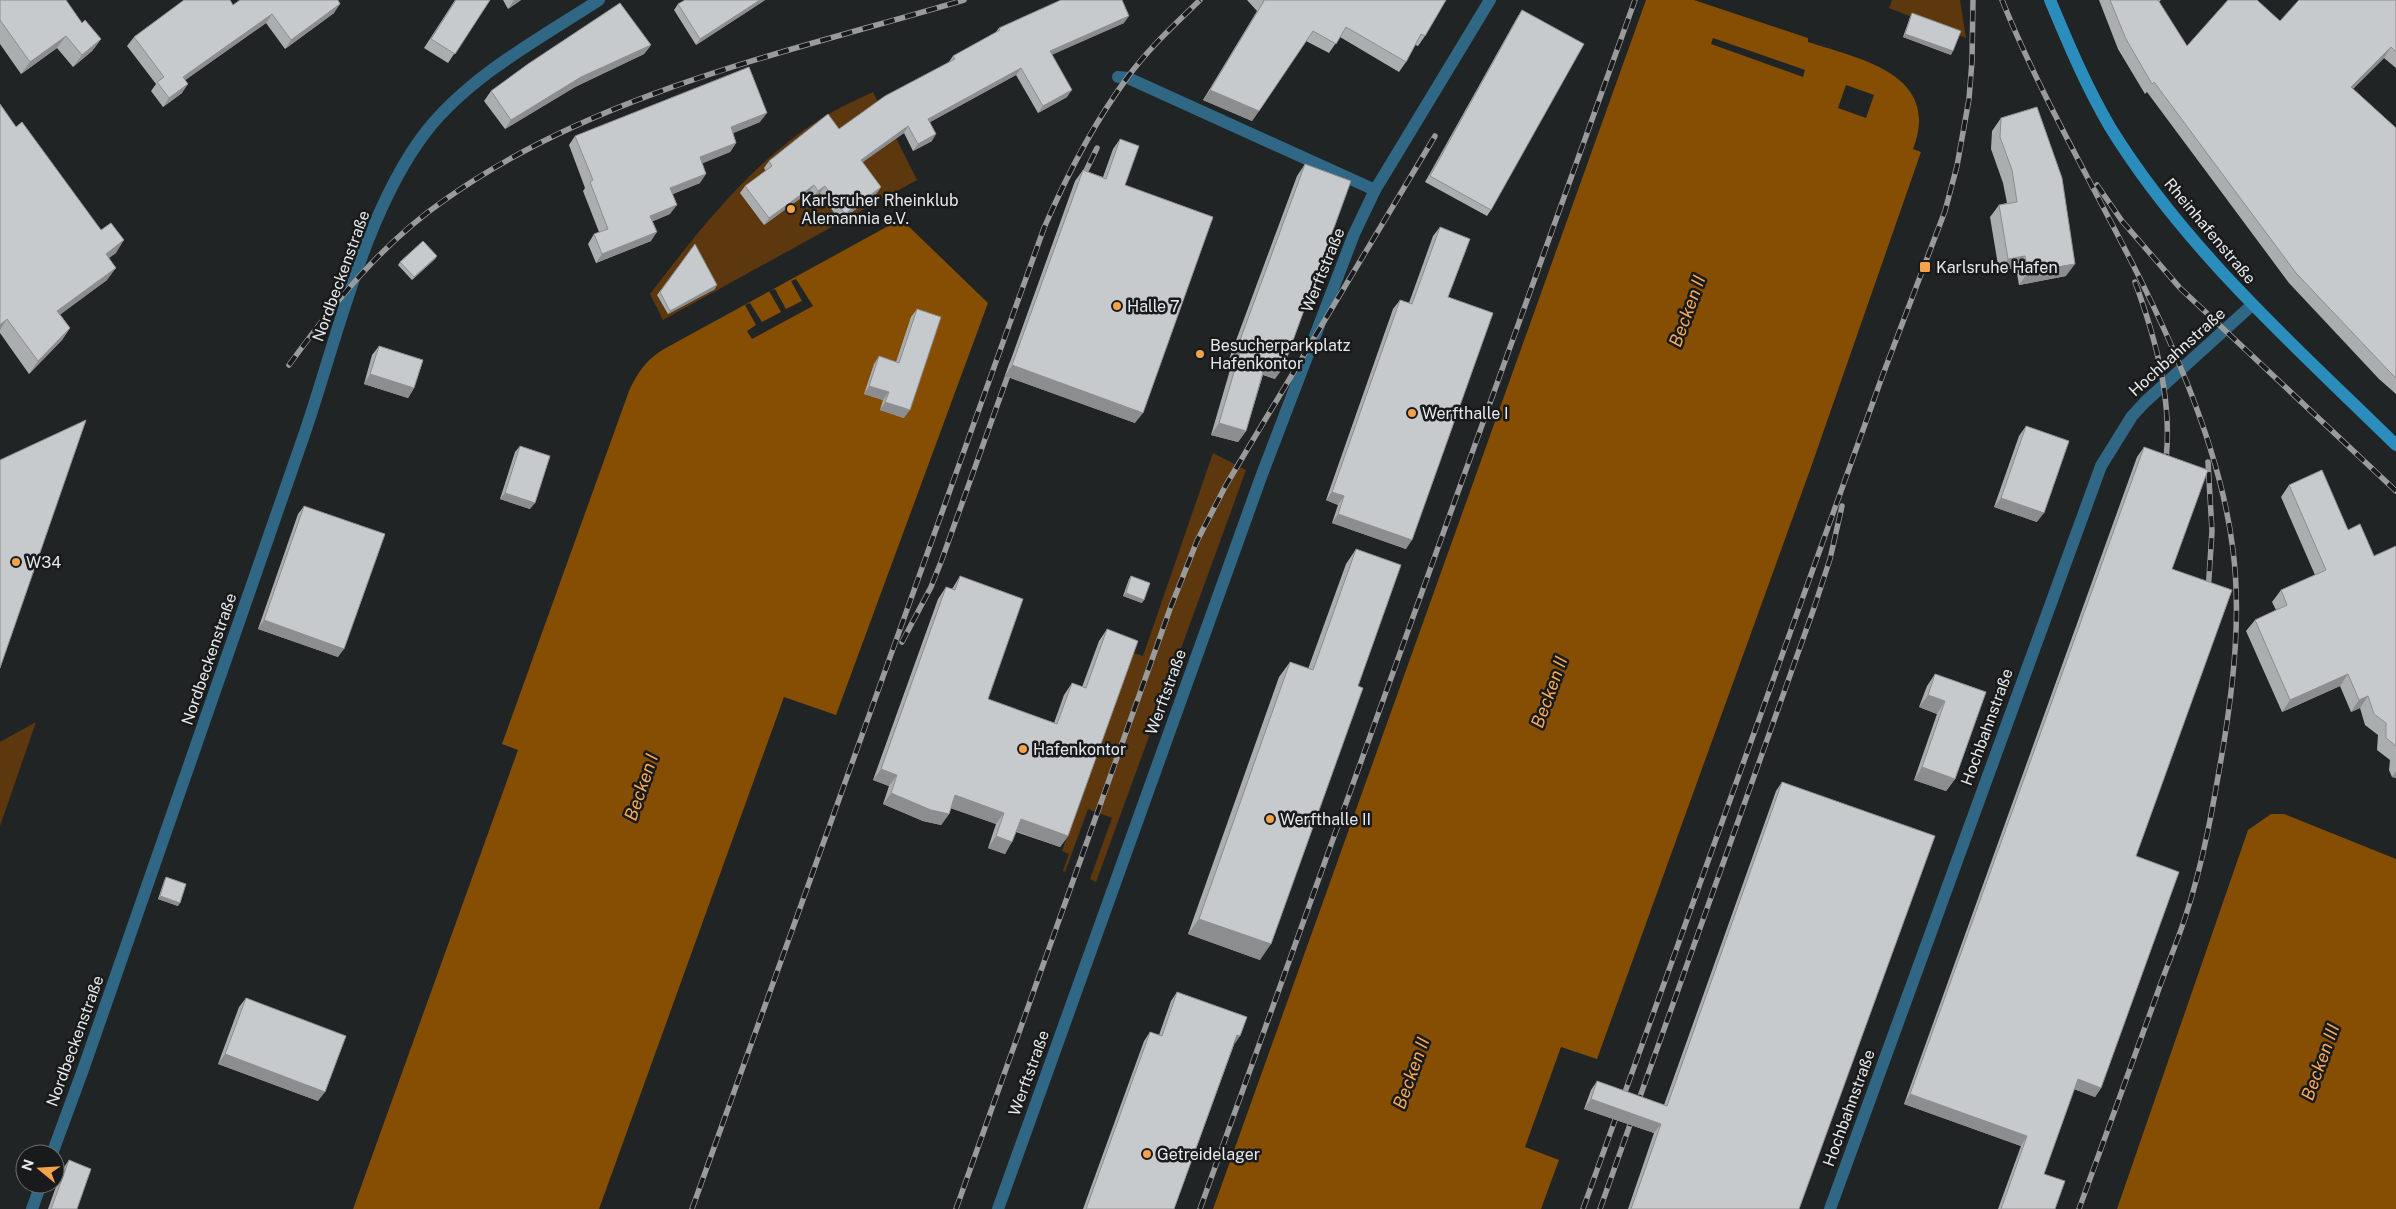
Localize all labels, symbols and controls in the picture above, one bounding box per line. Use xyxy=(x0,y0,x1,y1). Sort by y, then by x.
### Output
street label: Rheinhafenstraße xyxy=(2160,174,2260,288)
place label: Karlsruher Rheinklub Alemannia e.V. xyxy=(801,191,958,228)
marker: Karlsruher Rheinklub Alemannia e.V. xyxy=(785,203,797,215)
street label: Nordbeckenstraße xyxy=(308,208,374,344)
street label: Werftstraße xyxy=(1297,225,1349,315)
place label: Karlsruhe Hafen xyxy=(1936,258,2058,277)
marker: Karlsruhe Hafen xyxy=(1918,260,1932,274)
water label: Becken II xyxy=(1664,272,1710,350)
place label: Halle 7 xyxy=(1127,297,1180,316)
marker: Halle 7 xyxy=(1111,300,1123,312)
street label: Hochbahnstraße xyxy=(2125,304,2229,400)
place label: Besucherparkplatz Hafenkontor xyxy=(1210,336,1351,373)
marker: Besucherparkplatz Hafenkontor xyxy=(1194,348,1206,360)
place label: Werfthalle I xyxy=(1422,404,1509,423)
marker: Werfthalle I xyxy=(1406,407,1418,419)
place label: W34 xyxy=(26,553,61,572)
marker: W34 xyxy=(10,556,22,568)
street label: Nordbeckenstraße xyxy=(178,591,240,727)
street label: Werftstraße xyxy=(1142,647,1190,737)
water label: Becken II xyxy=(1526,653,1572,731)
street label: Hochbahnstraße xyxy=(1957,666,2017,788)
place label: Hafenkontor xyxy=(1033,740,1126,759)
marker: Hafenkontor xyxy=(1017,743,1029,755)
water label: Becken I xyxy=(620,751,662,823)
place label: Werfthalle II xyxy=(1280,810,1371,829)
marker: Werfthalle II xyxy=(1264,813,1276,825)
street label: Nordbeckenstraße xyxy=(42,973,108,1109)
water label: Becken III xyxy=(2297,1021,2343,1103)
street label: Werftstraße xyxy=(1005,1028,1053,1118)
water label: Becken II xyxy=(1388,1034,1434,1112)
street label: Hochbahnstraße xyxy=(1819,1047,1879,1169)
north arrow xyxy=(15,1144,65,1194)
place label: Getreidelager xyxy=(1157,1145,1260,1164)
marker: Getreidelager xyxy=(1141,1148,1153,1160)
text: N xyxy=(18,1157,37,1173)

